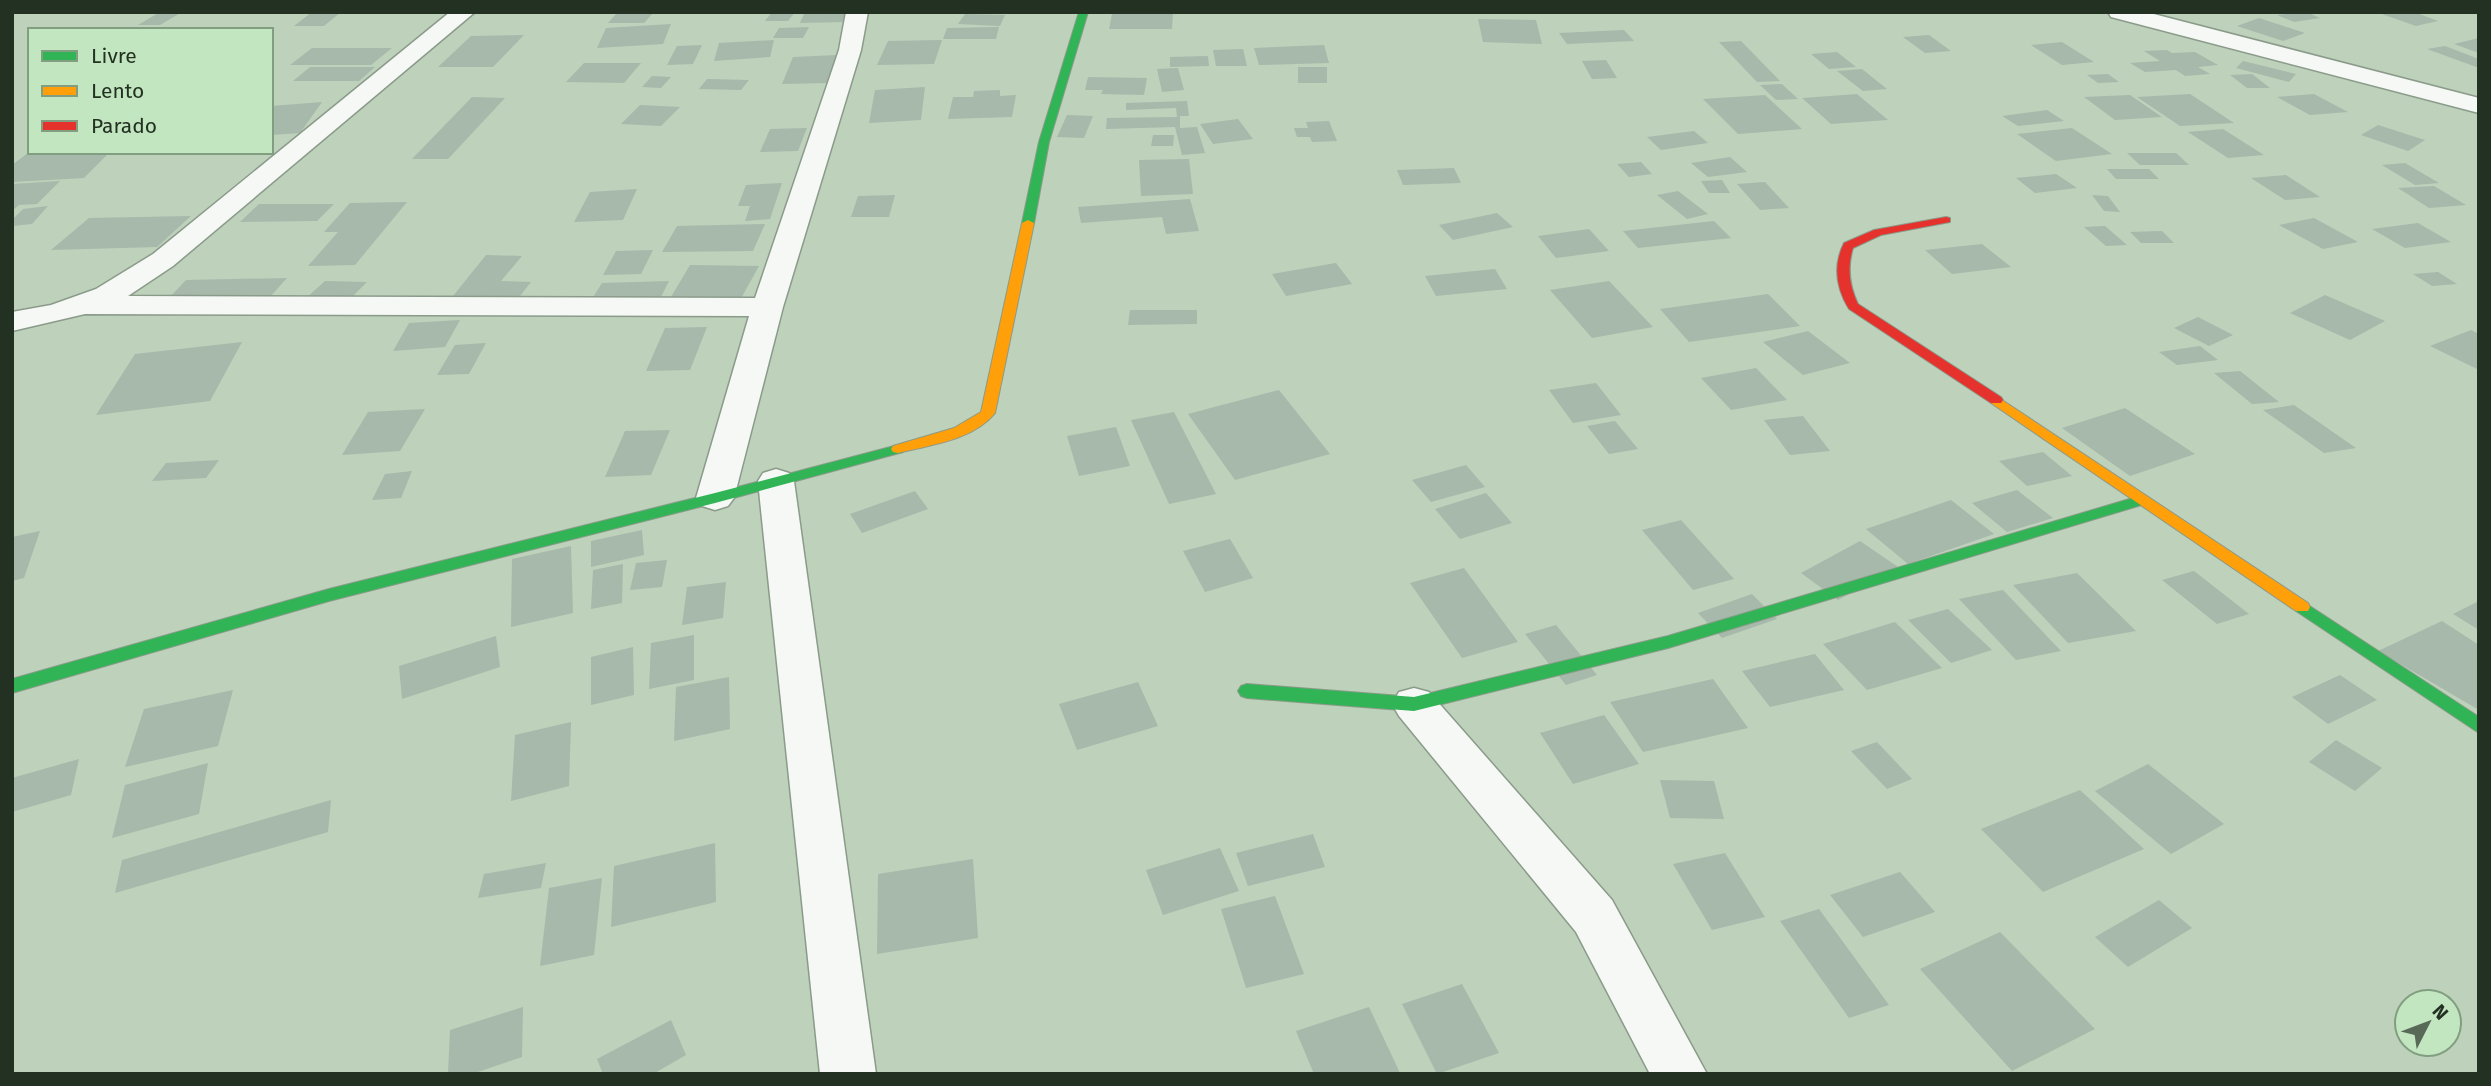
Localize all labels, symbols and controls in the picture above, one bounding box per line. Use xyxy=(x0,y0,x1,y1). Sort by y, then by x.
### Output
legend xyxy=(28,28,273,154)
text: Livre xyxy=(91,43,137,69)
text: Lento xyxy=(91,78,144,104)
text: Parado xyxy=(91,113,157,139)
north arrow xyxy=(2393,988,2463,1058)
text: N xyxy=(2427,1000,2453,1024)

